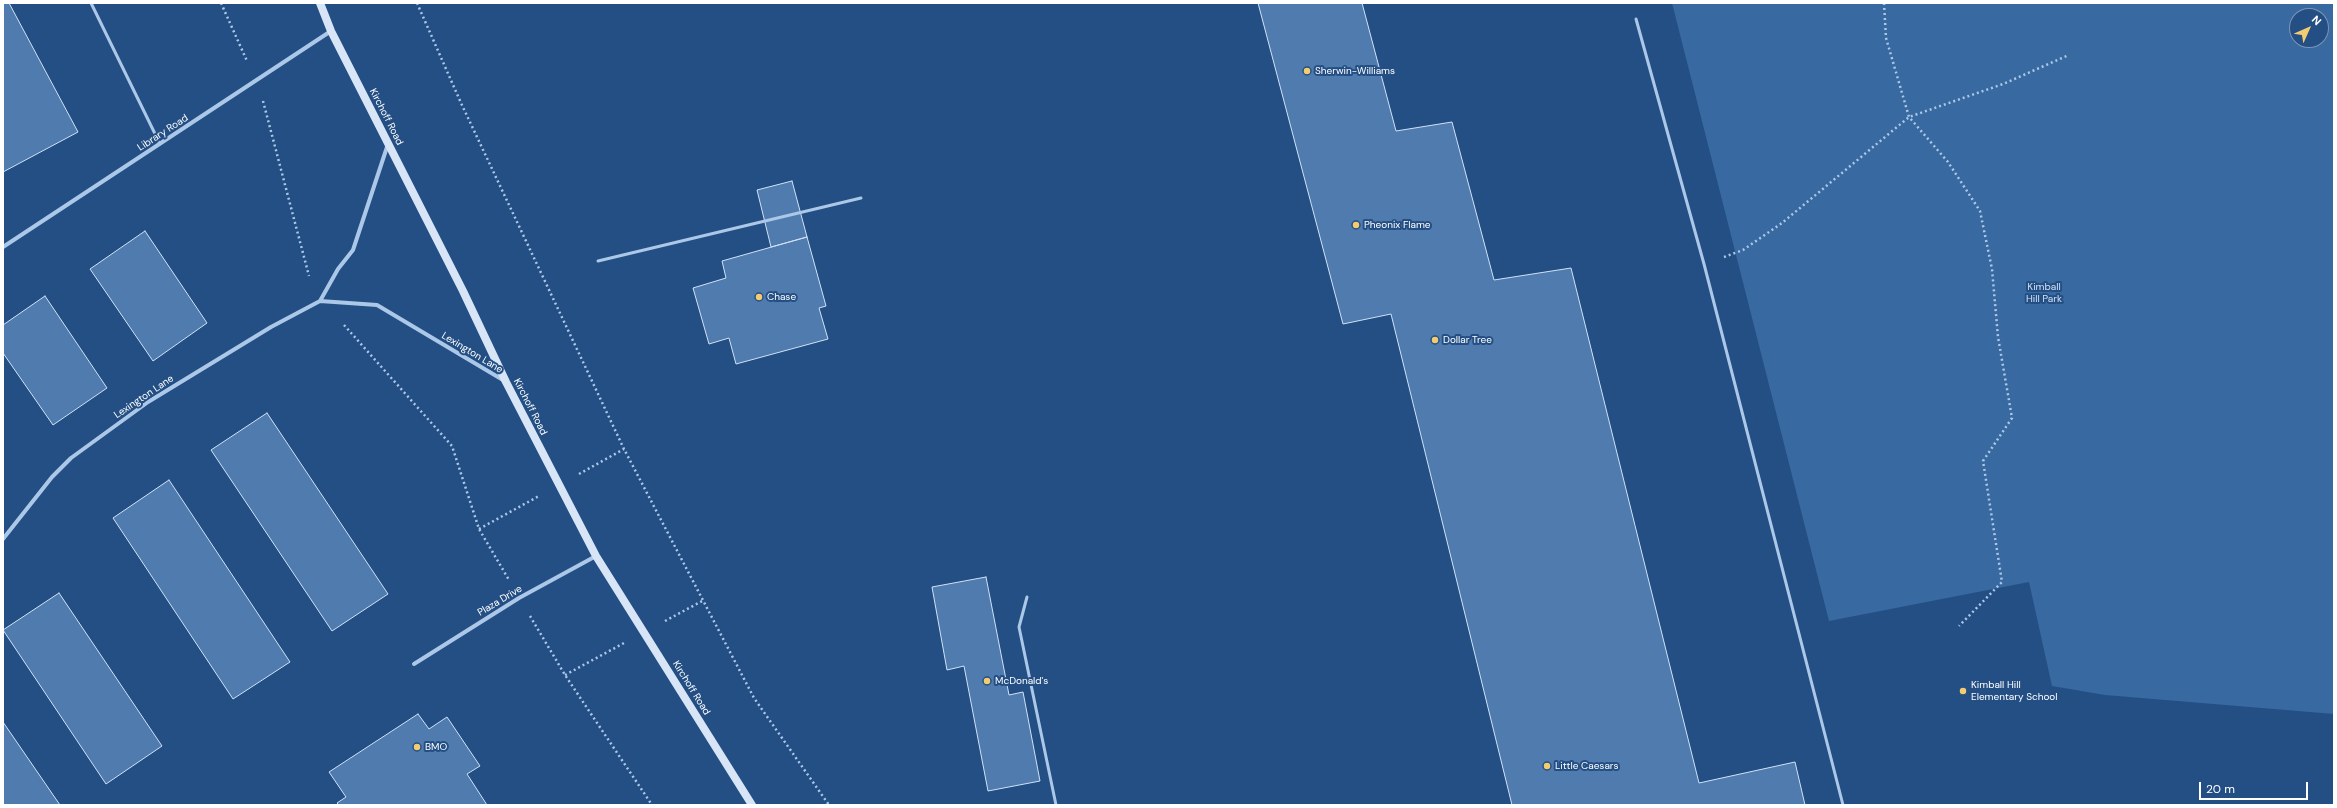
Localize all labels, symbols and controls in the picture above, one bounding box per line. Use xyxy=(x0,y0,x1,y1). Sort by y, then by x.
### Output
north arrow xyxy=(2289,8,2329,48)
text: N xyxy=(2309,12,2325,28)
place label: Sherwin-Williams xyxy=(1315,65,1395,77)
marker: Sherwin-Williams xyxy=(1302,66,1312,76)
street label: Kirchoff Road xyxy=(367,87,405,147)
street label: Library Road xyxy=(135,112,191,154)
place label: Pheonix Flame xyxy=(1364,219,1431,231)
marker: Pheonix Flame xyxy=(1351,220,1361,230)
park label: Kimball Hill Park xyxy=(2026,281,2062,304)
place label: Chase xyxy=(767,291,796,303)
marker: Chase xyxy=(754,292,764,302)
street label: Lexington Lane xyxy=(439,330,505,376)
place label: Dollar Tree xyxy=(1443,334,1492,346)
marker: Dollar Tree xyxy=(1430,335,1440,345)
street label: Lexington Lane xyxy=(112,373,176,421)
street label: Kirchoff Road xyxy=(511,377,549,437)
street label: Plaza Drive xyxy=(476,583,524,619)
street label: Kirchoff Road xyxy=(670,659,712,717)
place label: McDonald's xyxy=(995,675,1048,687)
marker: McDonald's xyxy=(982,676,992,686)
place label: Kimball Hill Elementary School xyxy=(1971,679,2058,702)
marker: Kimball Hill Elementary School xyxy=(1958,686,1968,696)
place label: BMO xyxy=(425,741,447,753)
marker: BMO xyxy=(412,742,422,752)
place label: Little Caesars xyxy=(1555,760,1619,772)
marker: Little Caesars xyxy=(1542,761,1552,771)
scale bar xyxy=(2201,774,2310,800)
text: 20 m xyxy=(2206,781,2235,797)

